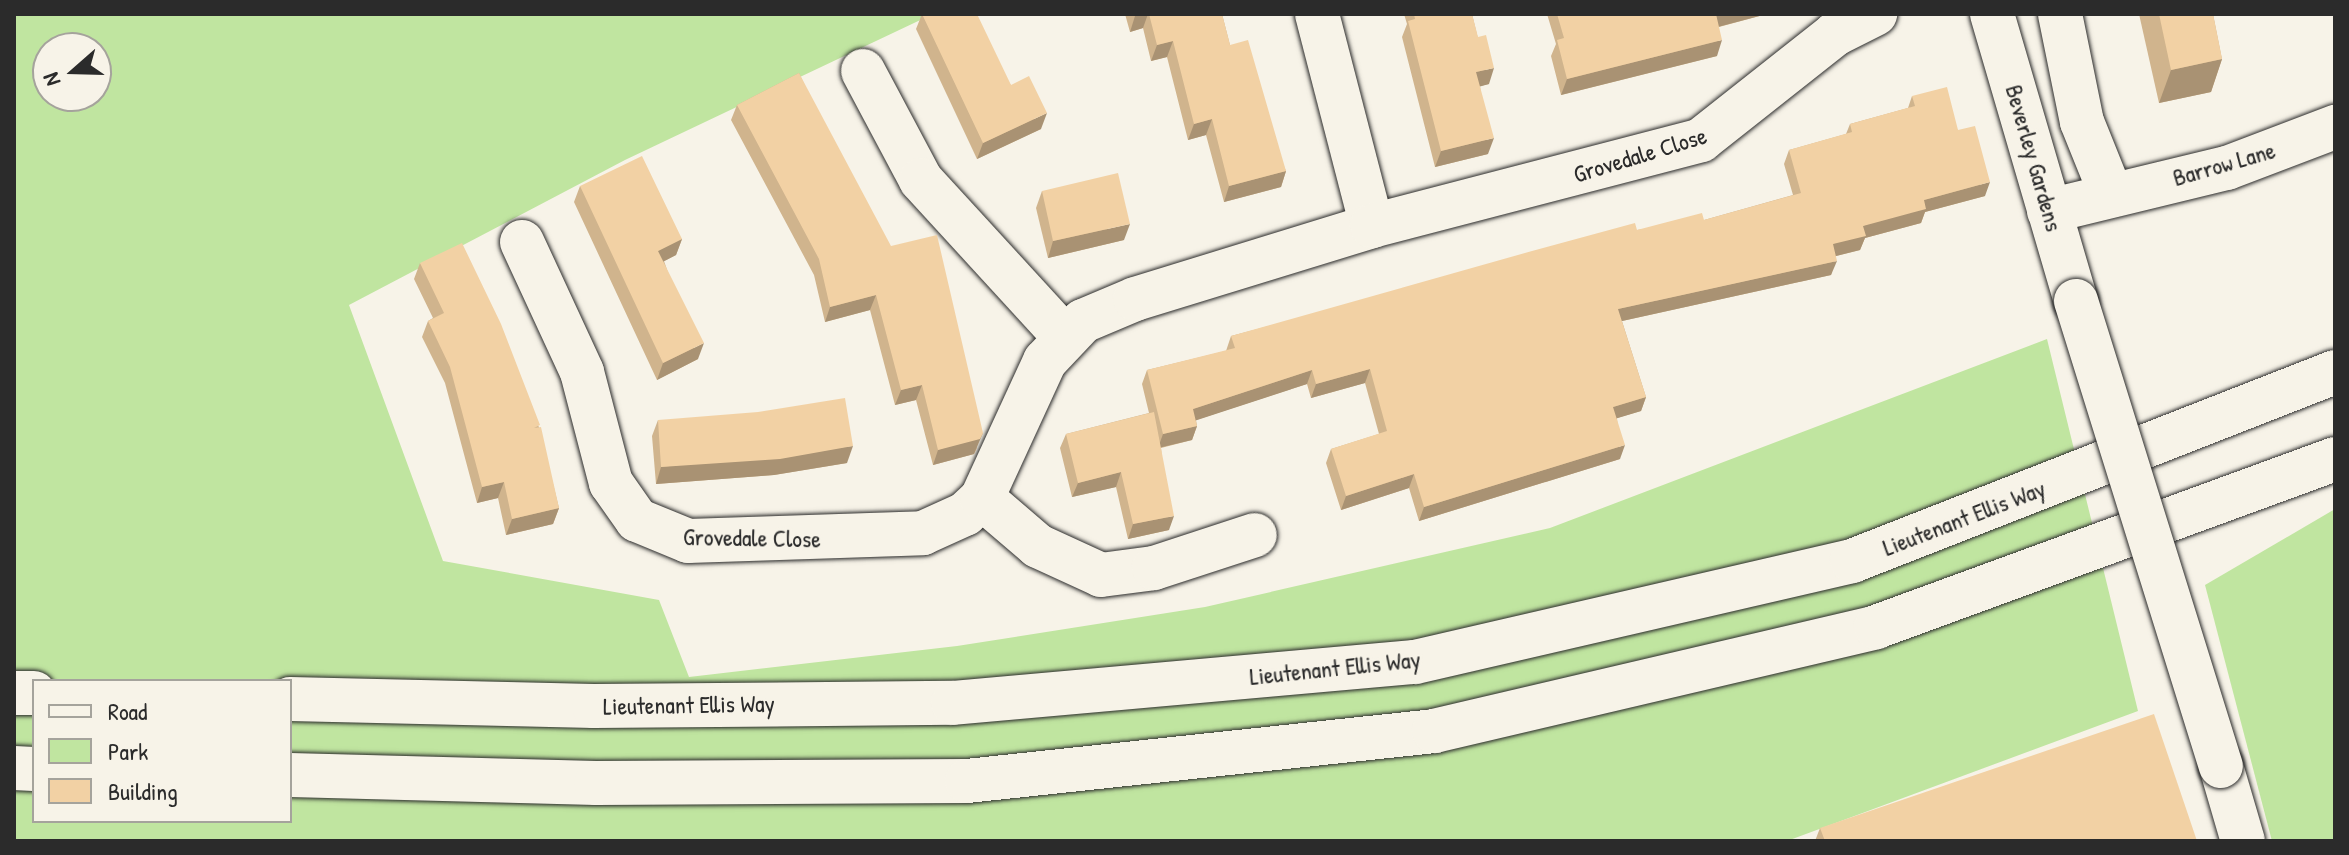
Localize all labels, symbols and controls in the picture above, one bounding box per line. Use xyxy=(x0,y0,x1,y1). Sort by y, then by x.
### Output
north arrow xyxy=(32,32,112,112)
text: N xyxy=(35,69,67,90)
street label: Beverley Gardens xyxy=(1999,82,2069,234)
street label: Grovedale Close xyxy=(1570,121,1710,189)
street label: Barrow Lane xyxy=(2170,136,2278,192)
street label: Lieutenant Ellis Way xyxy=(1879,474,2049,562)
street label: Grovedale Close xyxy=(683,522,821,554)
street label: Lieutenant Ellis Way xyxy=(1248,645,1422,691)
legend xyxy=(32,679,292,823)
street label: Lieutenant Ellis Way xyxy=(603,689,775,721)
text: Road xyxy=(108,695,147,727)
text: Park xyxy=(108,735,148,767)
text: Building xyxy=(108,775,178,807)

